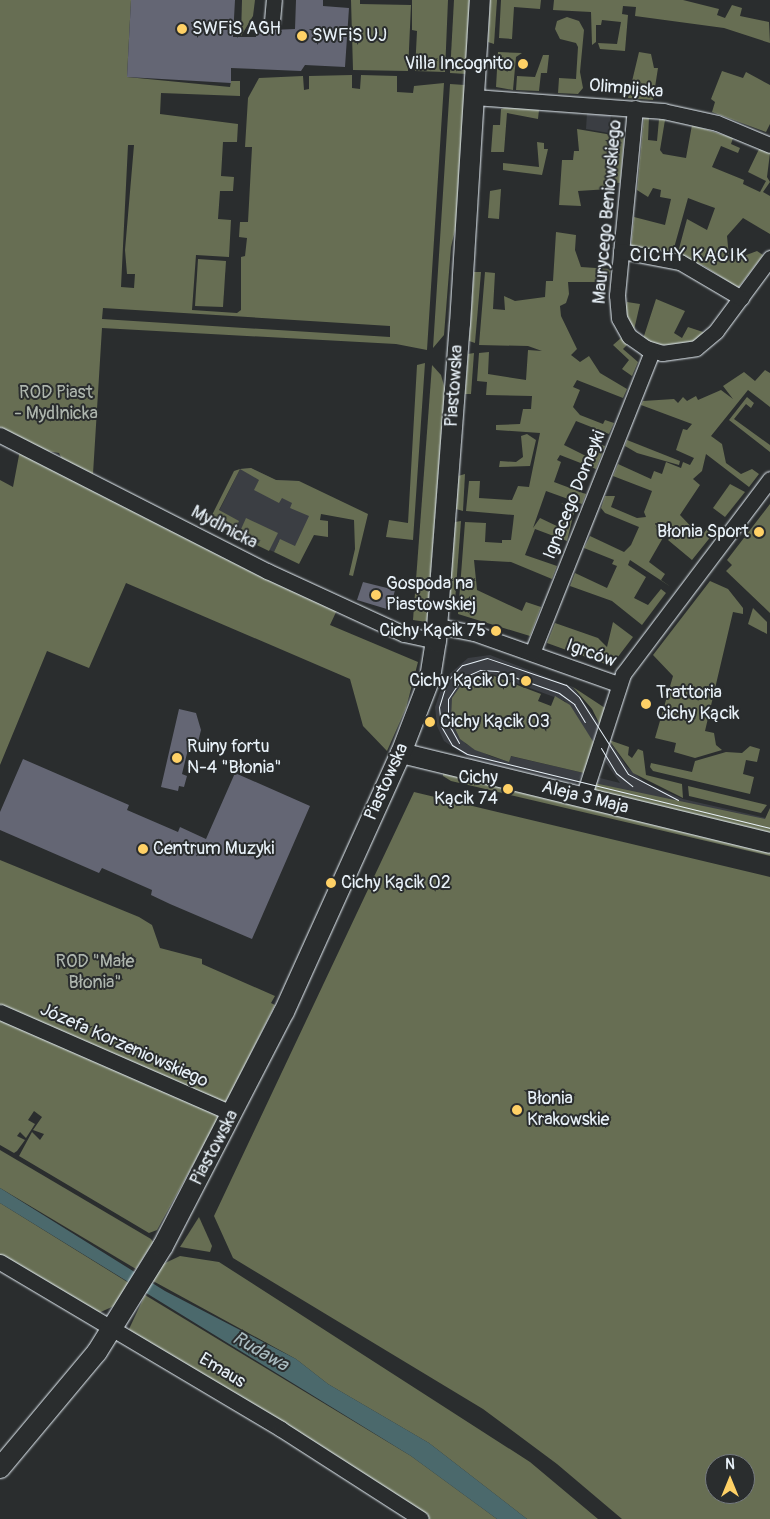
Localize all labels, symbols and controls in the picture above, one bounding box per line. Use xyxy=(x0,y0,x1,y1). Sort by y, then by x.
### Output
place label: SWFiS AGH xyxy=(192,18,281,40)
marker: SWFiS AGH xyxy=(176,23,188,35)
place label: SWFiS UJ xyxy=(312,25,387,47)
marker: SWFiS UJ xyxy=(296,30,308,42)
place label: Villa Incognito xyxy=(405,53,513,75)
marker: Villa Incognito xyxy=(517,58,529,70)
street label: Olimpijska xyxy=(588,75,664,103)
street label: Maurycego Beniowskiego xyxy=(589,119,627,305)
district label: CICHY KĄCIK xyxy=(628,245,750,267)
street label: Piastowska xyxy=(441,344,469,428)
park label: ROD Piast - Mydlnicka xyxy=(14,383,98,426)
street label: Ignacego Domeyki xyxy=(539,427,611,563)
street label: Mydlnicka xyxy=(187,502,261,554)
place label: Błonia Sport xyxy=(657,521,749,543)
marker: Błonia Sport xyxy=(753,526,765,538)
place label: Gospoda na Piastowskiej xyxy=(386,574,476,616)
marker: Gospoda na Piastowskiej xyxy=(370,589,382,601)
place label: Cichy Kącik 75 xyxy=(379,620,486,642)
marker: Cichy Kącik 75 xyxy=(490,625,502,637)
street label: Igrców xyxy=(563,635,619,673)
place label: Cichy Kącik 01 xyxy=(409,670,516,692)
marker: Cichy Kącik 01 xyxy=(520,675,532,687)
place label: Trattoria Cichy Kącik xyxy=(656,683,740,726)
marker: Trattoria Cichy Kącik xyxy=(640,698,652,710)
place label: Cichy Kącik 03 xyxy=(440,711,550,733)
marker: Cichy Kącik 03 xyxy=(424,716,436,728)
place label: Ruiny fortu N-4 "Błonia" xyxy=(187,737,282,780)
street label: Piastowska xyxy=(360,740,414,824)
marker: Ruiny fortu N-4 "Błonia" xyxy=(171,752,183,764)
place label: Cichy Kącik 74 xyxy=(434,768,498,811)
street label: Aleja 3 Maja xyxy=(539,777,631,819)
marker: Cichy Kącik 74 xyxy=(502,783,514,795)
place label: Centrum Muzyki xyxy=(153,838,274,860)
marker: Centrum Muzyki xyxy=(137,843,149,855)
place label: Cichy Kącik 02 xyxy=(341,872,451,894)
marker: Cichy Kącik 02 xyxy=(325,877,337,889)
park label: ROD "Małe Błonia" xyxy=(55,952,135,994)
street label: Józefa Korzeniowskiego xyxy=(37,999,211,1093)
place label: Błonia Krakowskie xyxy=(527,1089,609,1132)
marker: Błonia Krakowskie xyxy=(511,1104,523,1116)
street label: Piastowska xyxy=(186,1107,244,1189)
water label: Rudawa xyxy=(228,1327,292,1377)
street label: Emaus xyxy=(195,1349,249,1393)
north arrow xyxy=(705,1454,755,1504)
text: N xyxy=(725,1456,735,1473)

